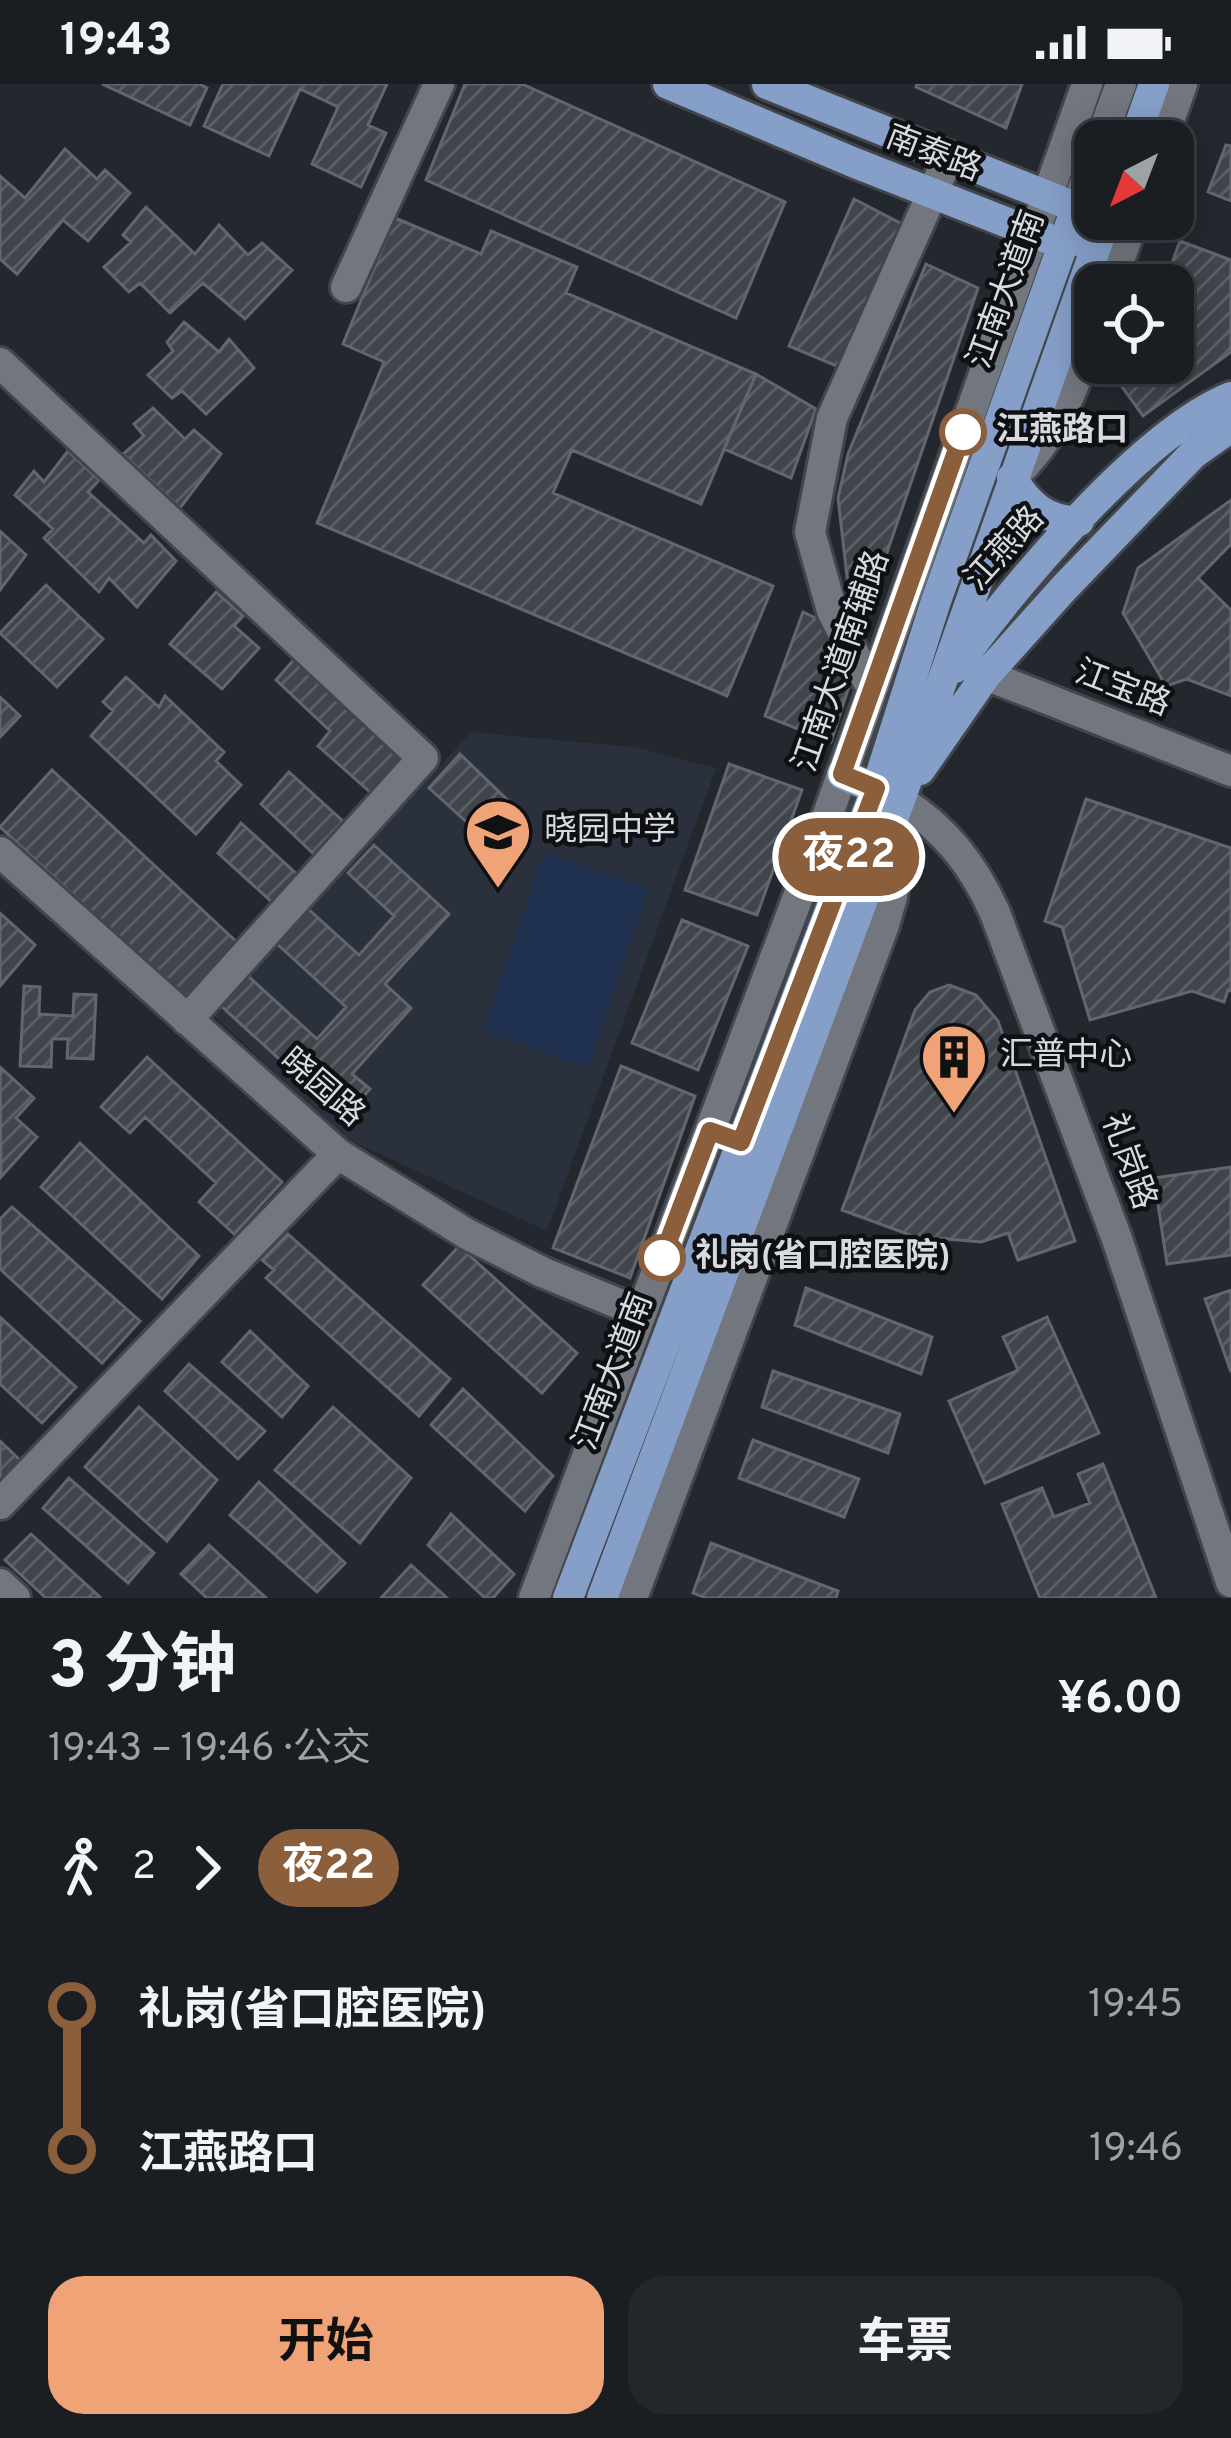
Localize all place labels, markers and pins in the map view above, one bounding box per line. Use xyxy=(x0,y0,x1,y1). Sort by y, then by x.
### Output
marker: 江燕路口 xyxy=(941,410,985,454)
place label: 江燕路口 xyxy=(996,411,1128,453)
school or university icon: 晓园中学 xyxy=(463,797,533,891)
place label: 晓园中学 xyxy=(544,811,676,853)
building icon: 汇普中心 xyxy=(919,1022,989,1116)
place label: 汇普中心 xyxy=(1000,1036,1132,1078)
marker: 礼岗(省口腔医院) xyxy=(640,1236,684,1280)
place label: 礼岗(省口腔医院) xyxy=(695,1237,951,1279)

